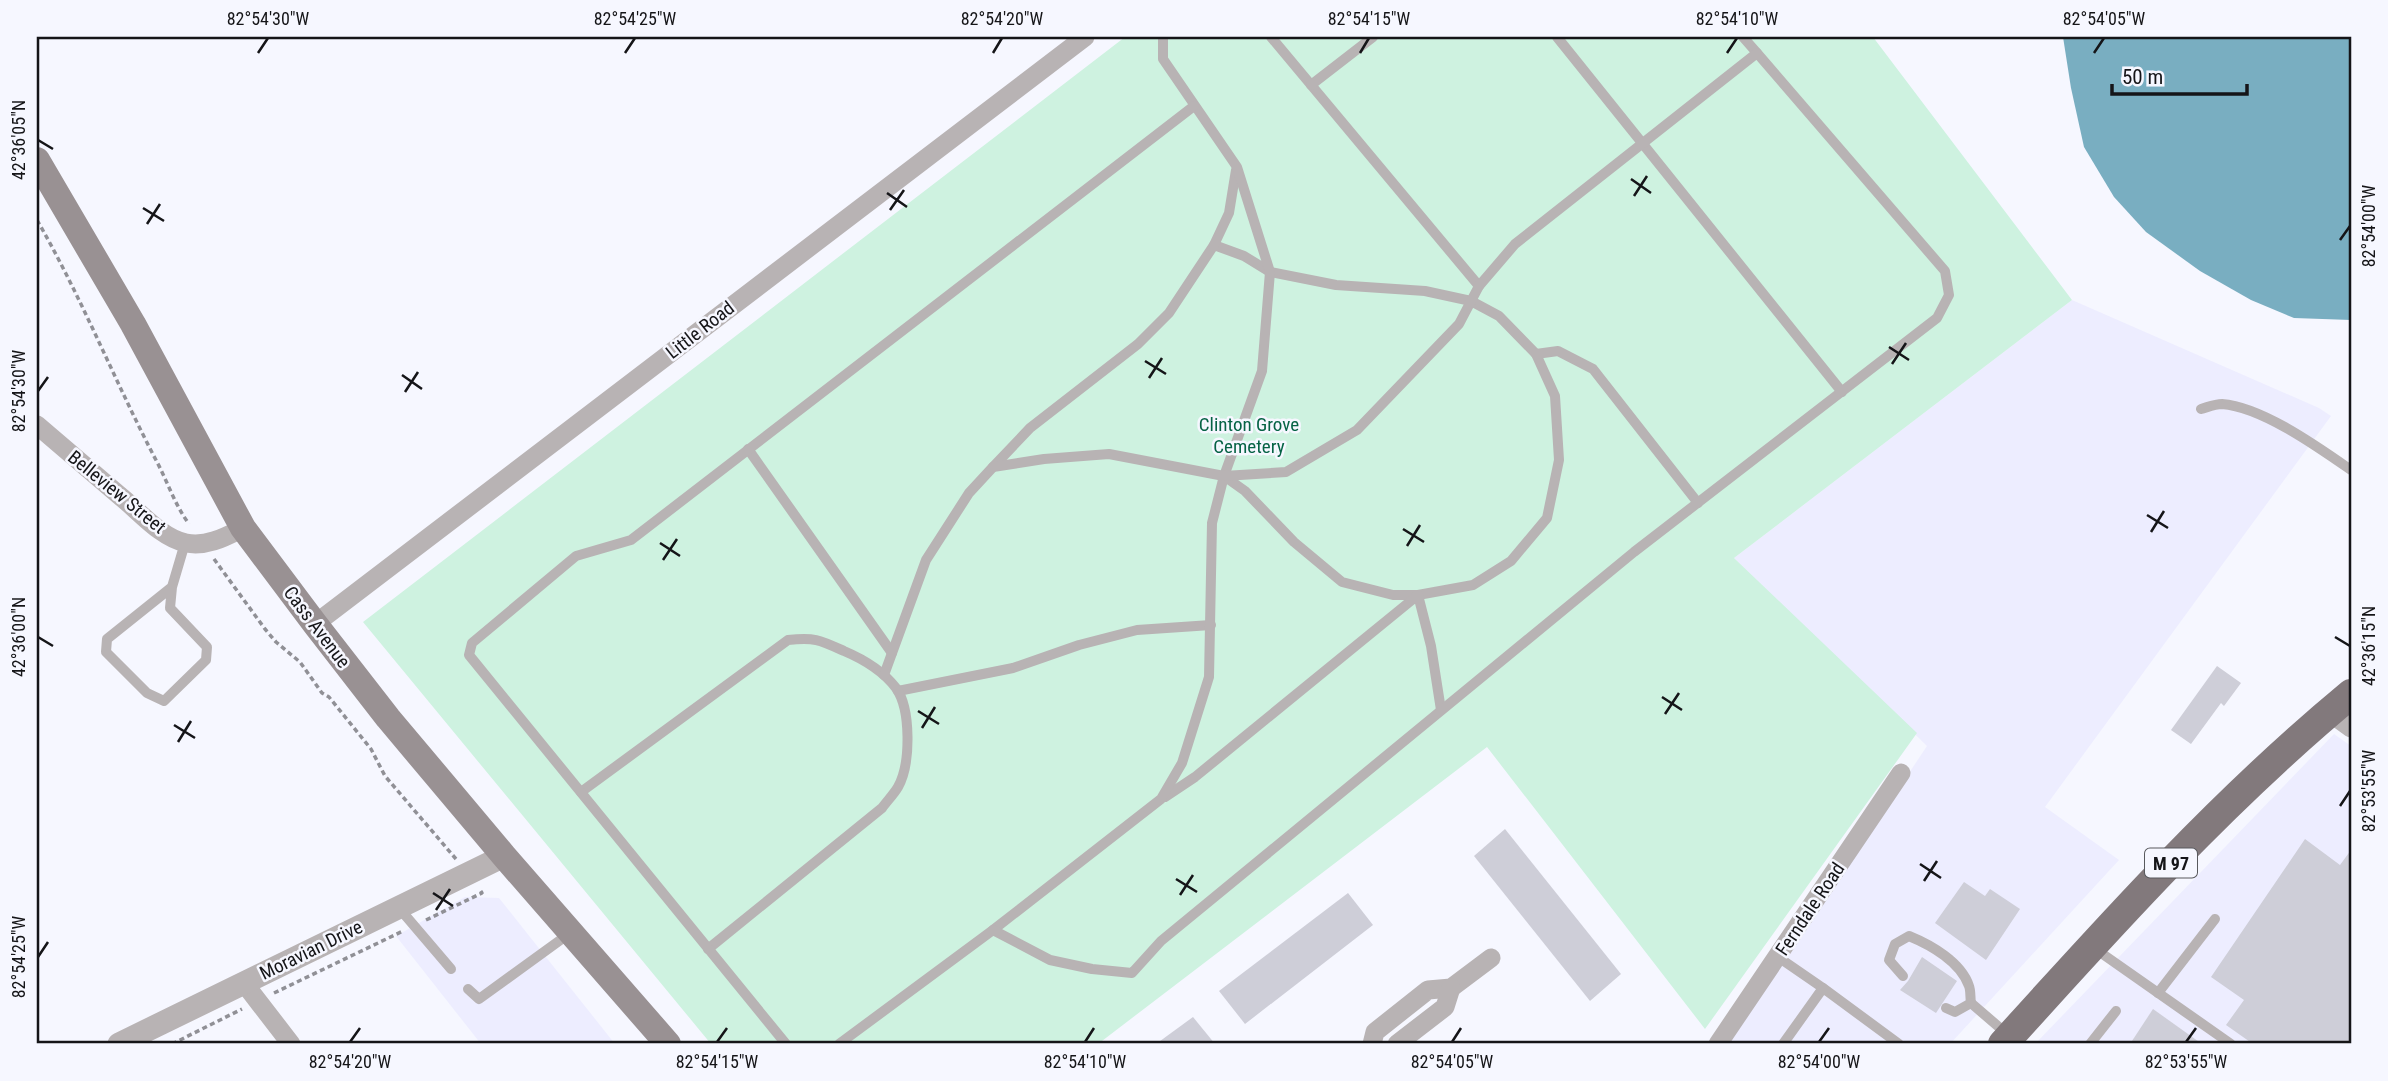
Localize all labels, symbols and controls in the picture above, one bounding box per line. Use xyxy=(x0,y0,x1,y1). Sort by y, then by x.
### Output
text: 82°54'30"W xyxy=(227,8,310,29)
text: 82°54'25"W xyxy=(594,8,677,29)
text: 82°54'20"W xyxy=(961,8,1044,29)
text: 82°54'15"W xyxy=(1328,8,1411,29)
text: 82°54'10"W xyxy=(1696,8,1779,29)
text: 82°54'05"W xyxy=(2063,8,2146,29)
scale bar xyxy=(2112,52,2246,96)
text: 50 m xyxy=(2122,65,2163,89)
text: 42°36'05"N xyxy=(8,100,29,180)
text: 82°54'00"W xyxy=(2358,184,2379,267)
street label: Little Road xyxy=(661,296,739,364)
text: 82°54'30"W xyxy=(8,349,29,432)
park label: Clinton Grove Cemetery xyxy=(1199,413,1299,458)
street label: Belleview Street xyxy=(63,445,171,539)
street label: Cass Avenue xyxy=(279,582,355,672)
text: 42°36'00"N xyxy=(8,597,29,677)
text: 42°36'15"N xyxy=(2358,606,2379,686)
text: 82°53'55"W xyxy=(2358,749,2379,832)
road number: M 97 xyxy=(2145,848,2197,878)
street label: Ferndale Road xyxy=(1771,858,1849,960)
text: 82°54'25"W xyxy=(8,915,29,998)
street label: Moravian Drive xyxy=(256,915,366,985)
text: 82°54'20"W xyxy=(309,1051,392,1072)
text: 82°54'15"W xyxy=(676,1051,759,1072)
text: 82°54'10"W xyxy=(1044,1051,1127,1072)
text: 82°54'05"W xyxy=(1411,1051,1494,1072)
text: 82°54'00"W xyxy=(1778,1051,1861,1072)
text: 82°53'55"W xyxy=(2145,1051,2228,1072)

